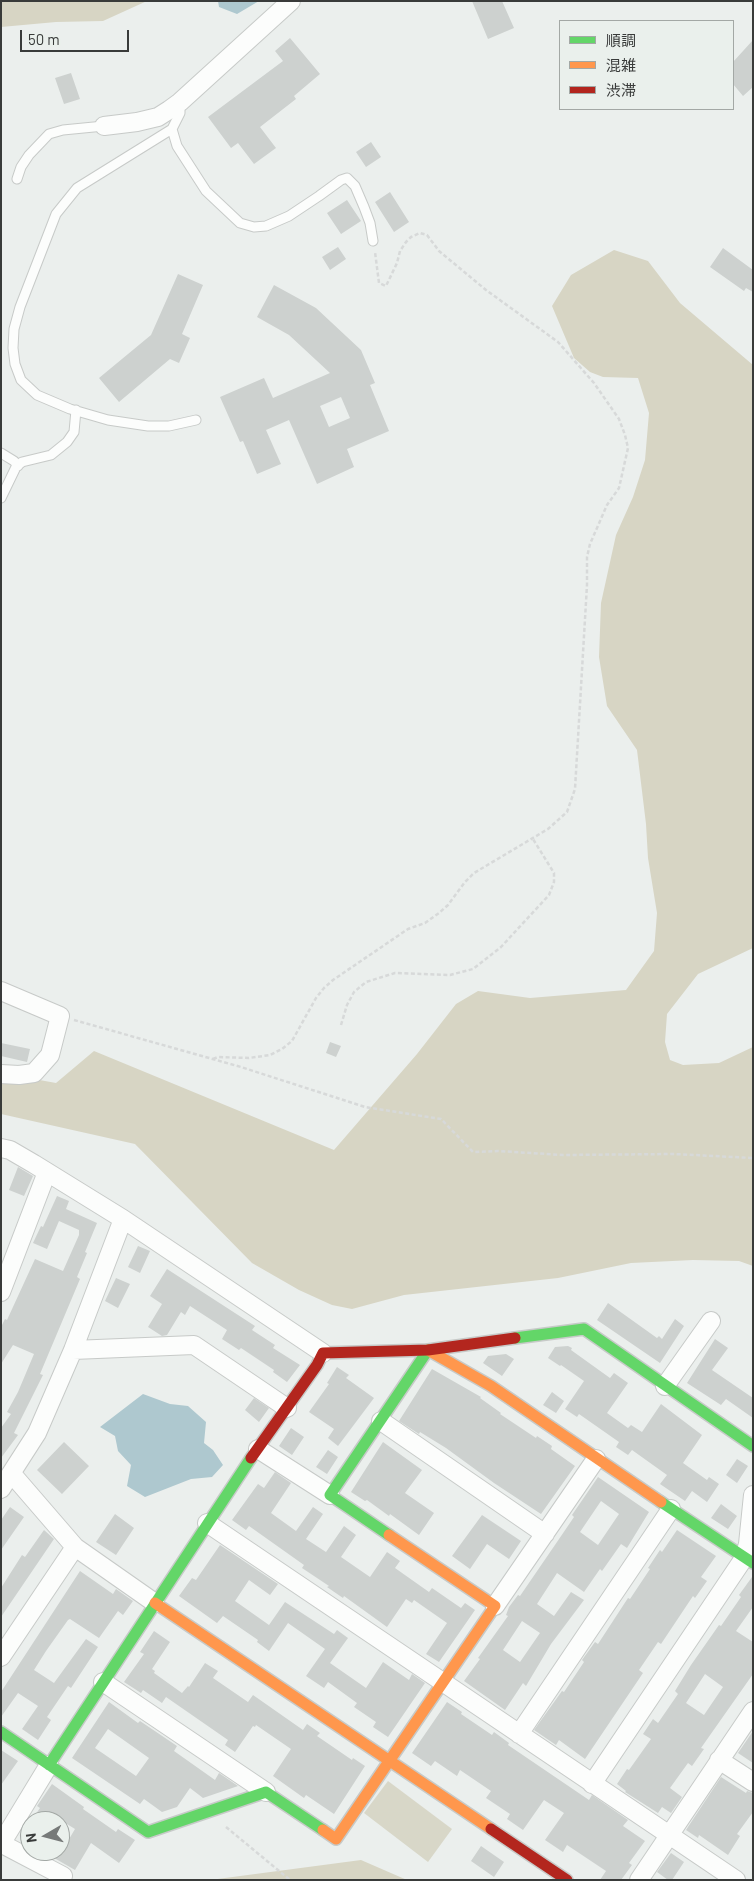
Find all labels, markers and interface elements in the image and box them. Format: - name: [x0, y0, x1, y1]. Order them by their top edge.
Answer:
- scale bar: [22, 20, 131, 52]
- legend: [559, 20, 734, 110]
- text: 50 m: [28, 30, 60, 48]
- text: 順調: [606, 31, 636, 49]
- text: 混雑: [606, 56, 636, 74]
- text: 渋滞: [606, 81, 636, 99]
- north arrow: [20, 1811, 70, 1861]
- text: N: [22, 1832, 40, 1844]

